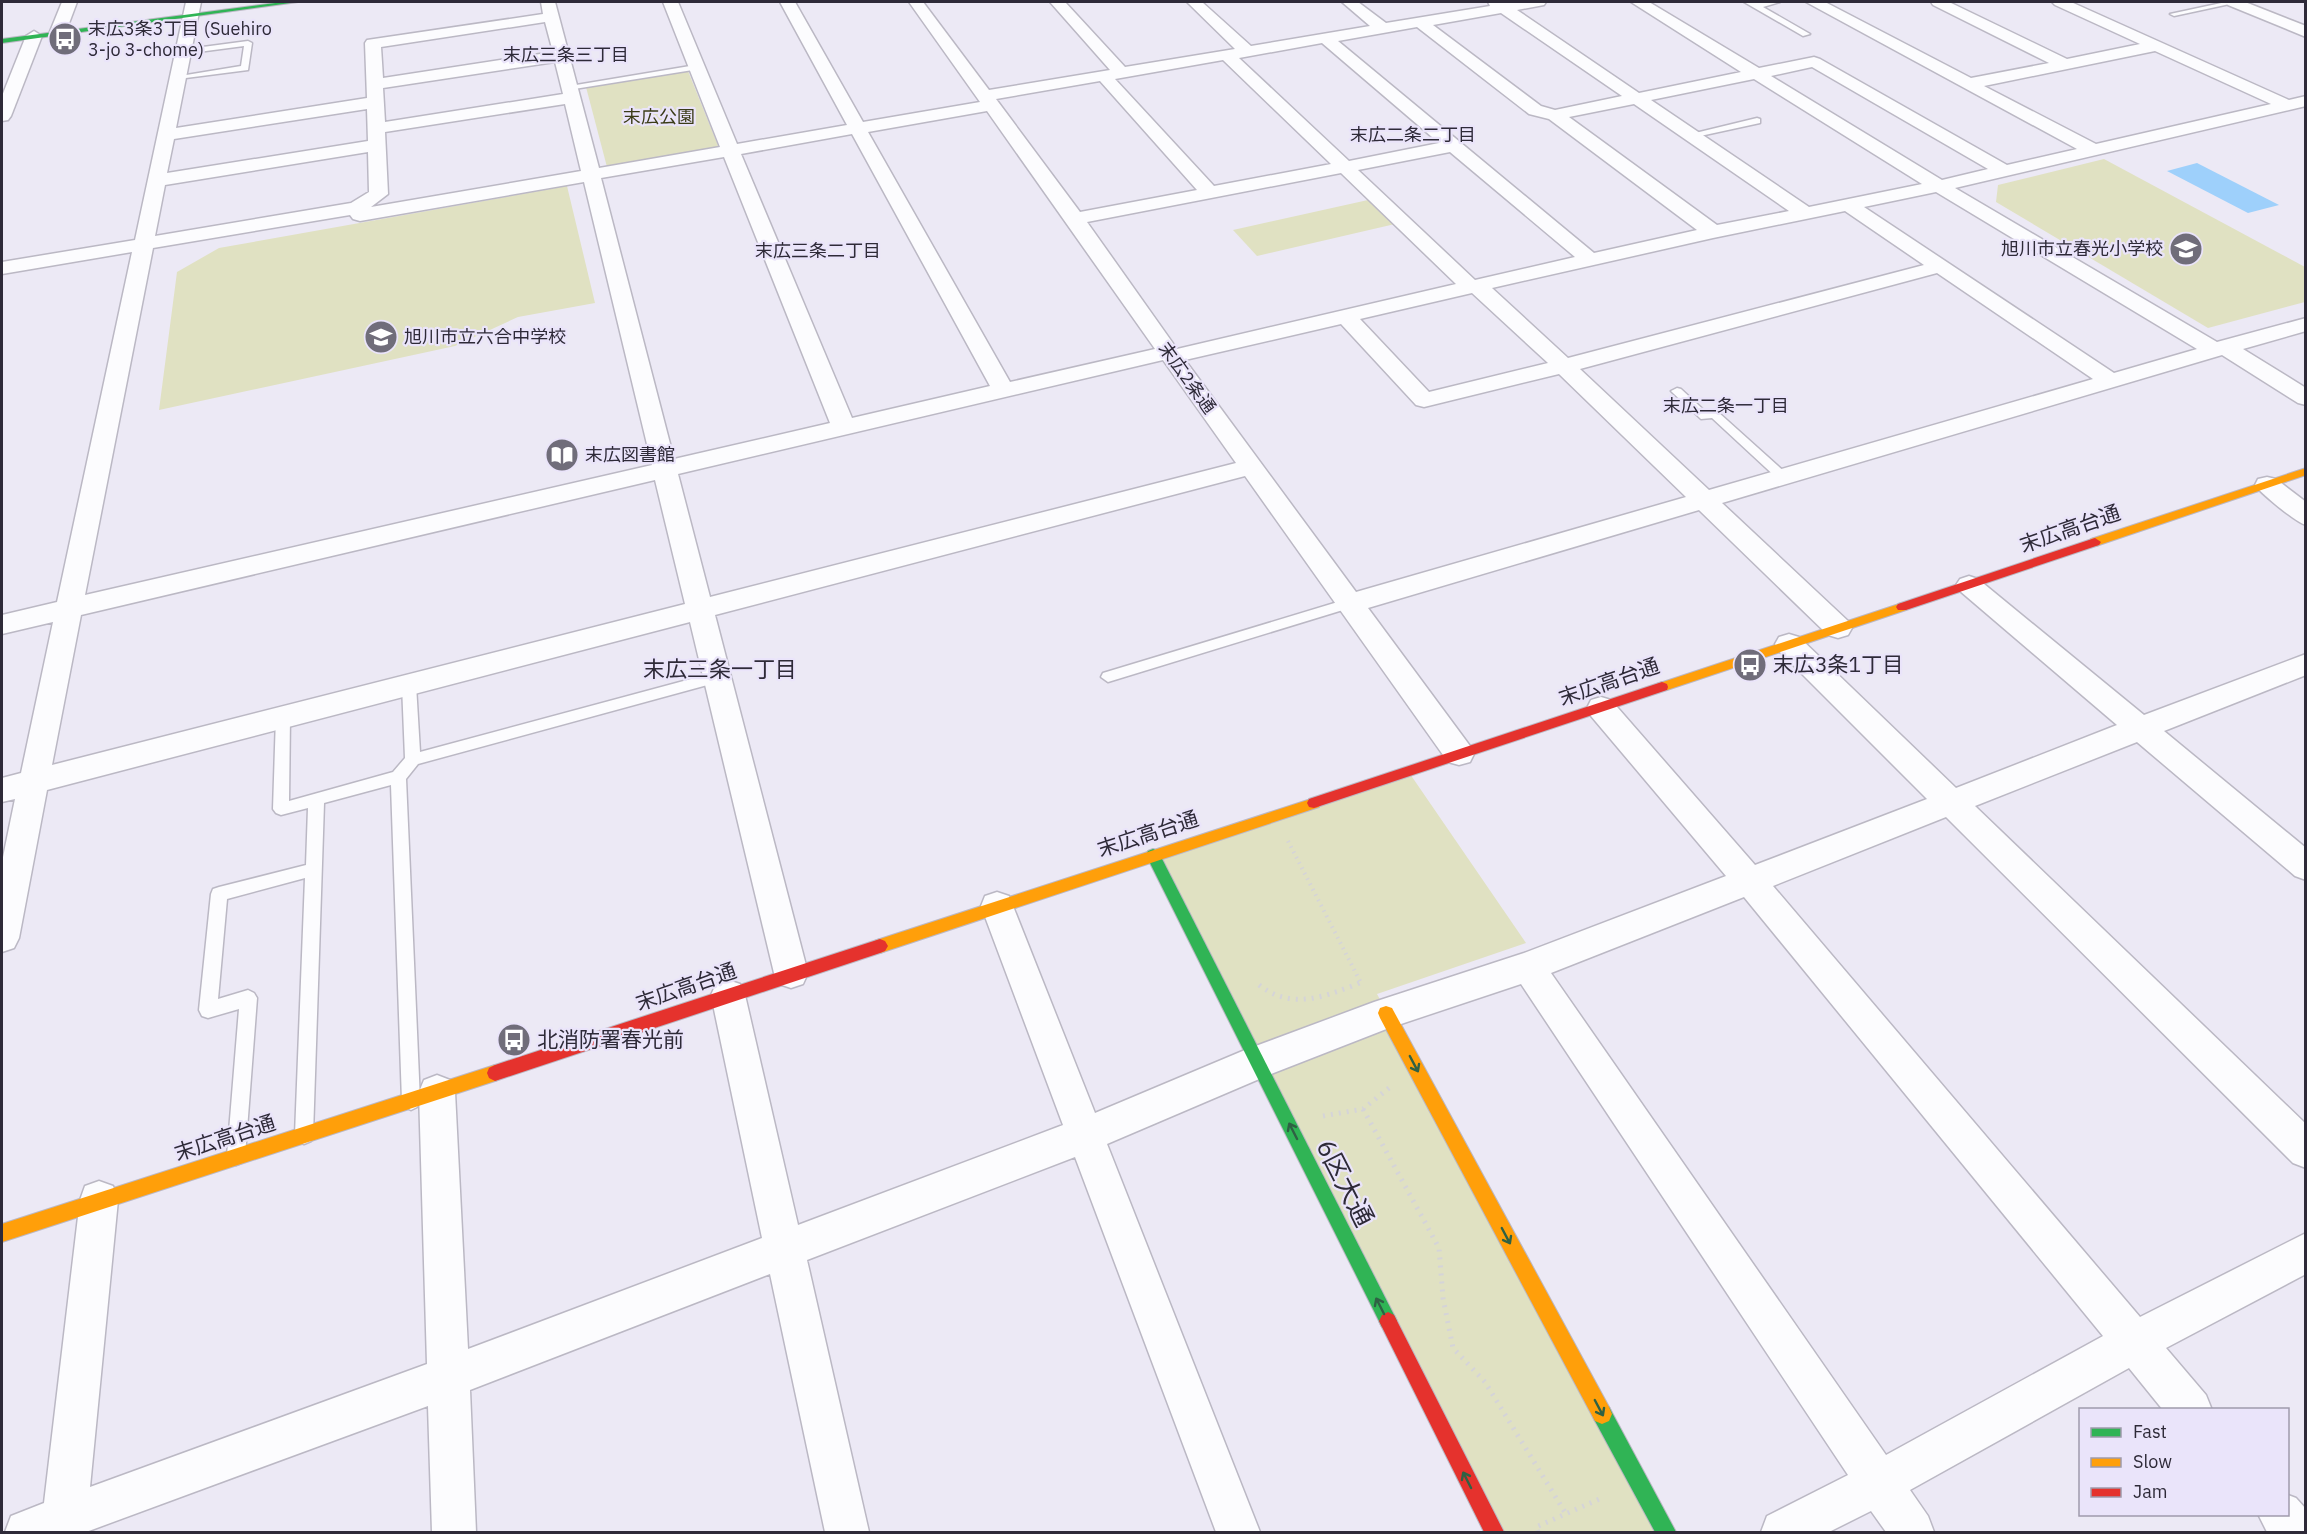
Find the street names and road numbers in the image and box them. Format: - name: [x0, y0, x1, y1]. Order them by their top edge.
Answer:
- street label: 末広2条通: [1154, 337, 1221, 418]
- street label: 末広高台通: [2015, 498, 2124, 558]
- street label: 末広高台通: [1554, 651, 1663, 711]
- street label: 末広高台通: [1093, 804, 1202, 863]
- street label: 末広高台通: [631, 956, 740, 1016]
- street label: 末広高台通: [170, 1108, 279, 1167]
- street label: 6区大通: [1309, 1133, 1382, 1232]

